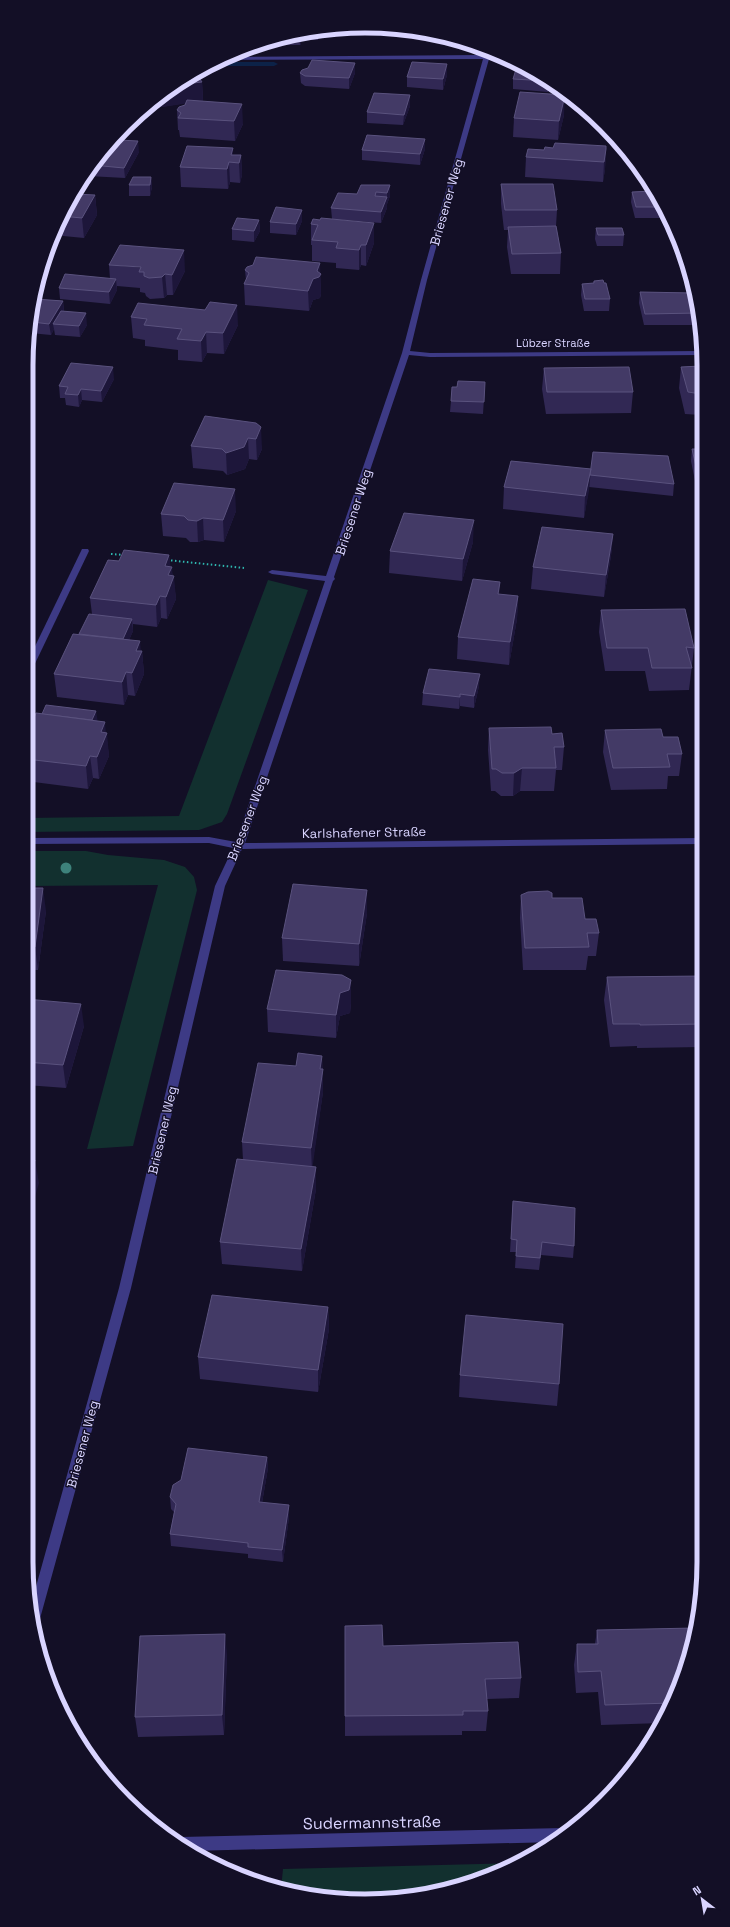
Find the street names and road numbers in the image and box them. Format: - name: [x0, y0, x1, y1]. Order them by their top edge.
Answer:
- street label: Briesener Weg: [426, 157, 467, 248]
- street label: Lübzer Straße: [516, 336, 590, 350]
- street label: Briesener Weg: [331, 467, 375, 558]
- street label: Briesener Weg: [223, 773, 272, 863]
- street label: Karlshafener Straße: [302, 823, 426, 842]
- street label: Briesener Weg: [144, 1084, 181, 1176]
- street label: Briesener Weg: [63, 1398, 102, 1490]
- street label: Sudermannstraße: [303, 1811, 441, 1834]

